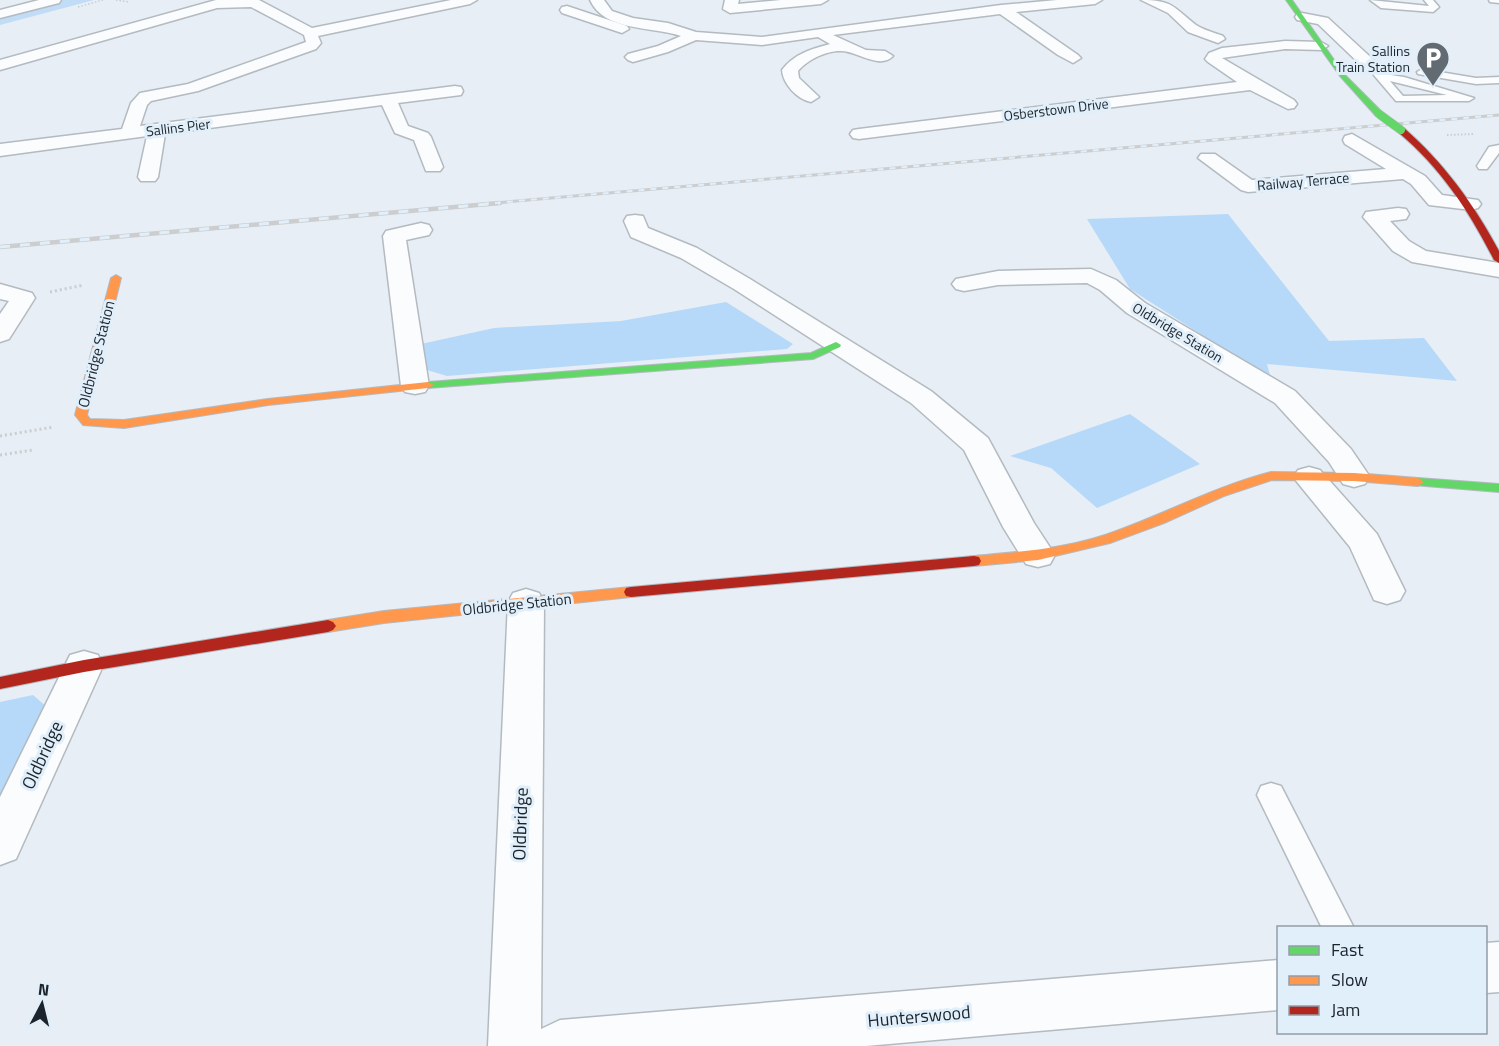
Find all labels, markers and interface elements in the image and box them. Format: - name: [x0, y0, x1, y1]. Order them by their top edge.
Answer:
- place label: Sallins Train Station: [1336, 40, 1410, 77]
- parking icon: Sallins Train Station: [1415, 40, 1451, 87]
- street label: Osberstown Drive: [1002, 92, 1110, 126]
- street label: Sallins Pier: [145, 113, 211, 141]
- street label: Railway Terrace: [1256, 167, 1350, 195]
- street label: Oldbridge Station: [1129, 297, 1227, 367]
- street label: Oldbridge Station: [72, 298, 120, 410]
- street label: Oldbridge Station: [461, 587, 573, 621]
- street label: Oldbridge: [14, 716, 70, 794]
- street label: Oldbridge: [505, 787, 535, 861]
- legend: [1277, 926, 1487, 1034]
- text: Fast: [1331, 936, 1364, 963]
- text: Slow: [1331, 966, 1368, 993]
- north arrow: [12, 974, 72, 1034]
- text: N: [37, 977, 51, 1002]
- text: Jam: [1331, 996, 1360, 1023]
- street label: Hunterswood: [866, 998, 972, 1034]

